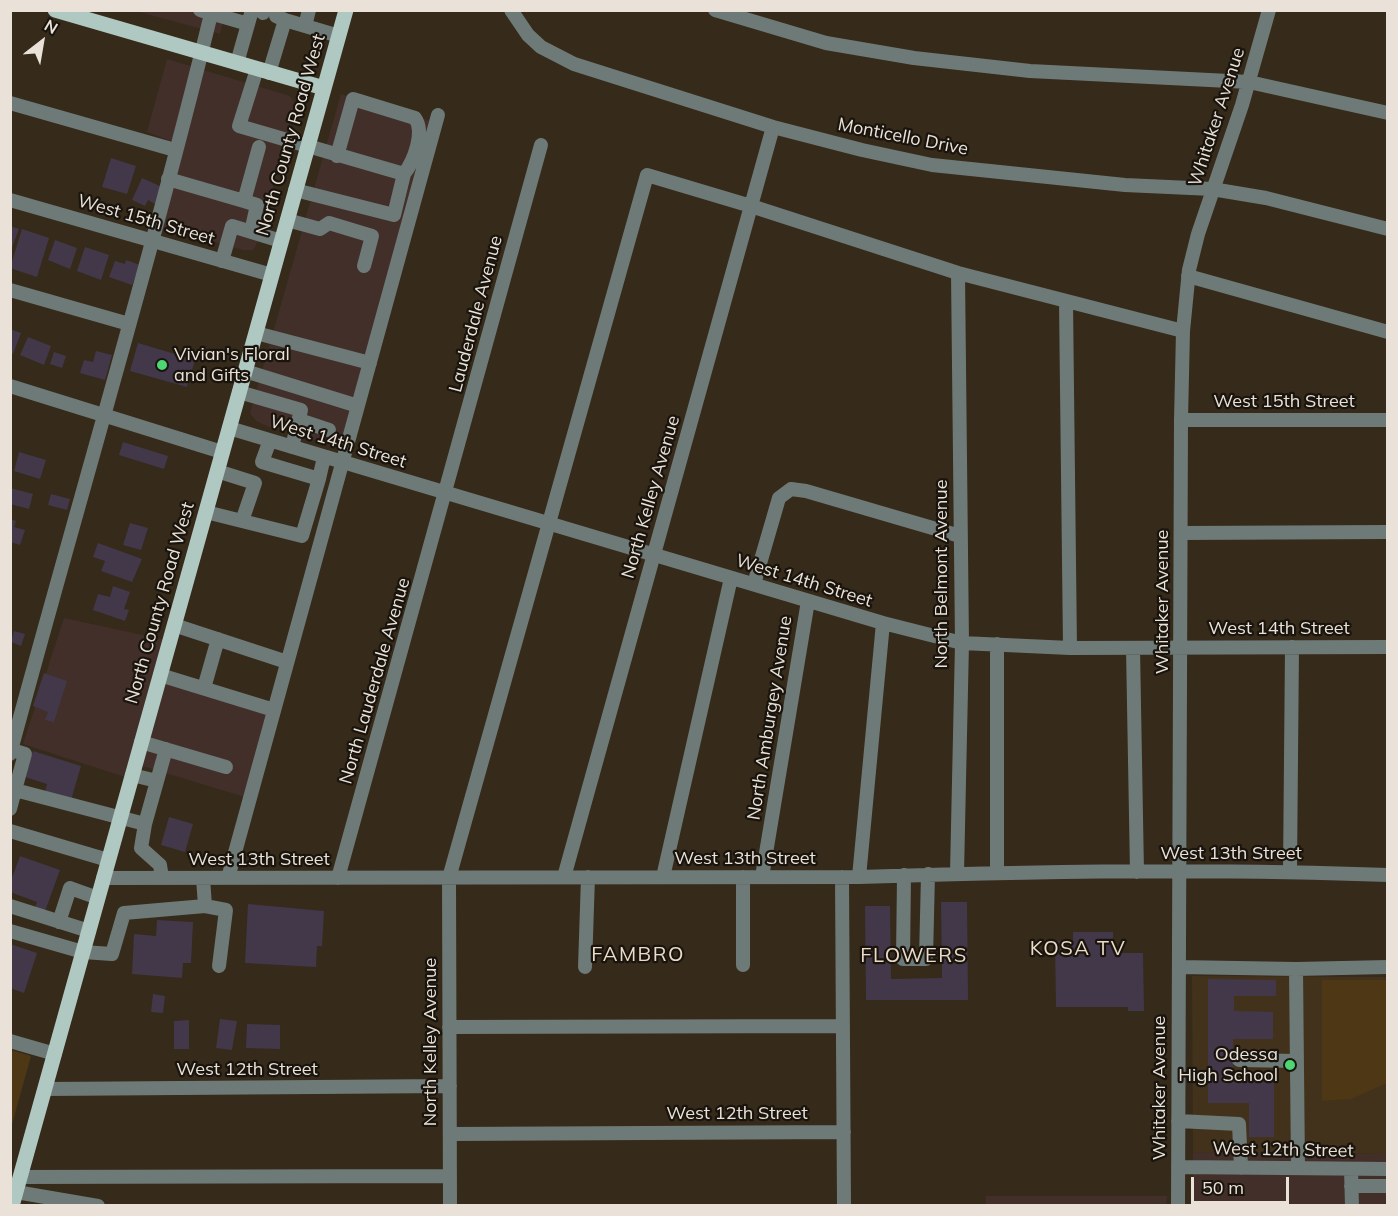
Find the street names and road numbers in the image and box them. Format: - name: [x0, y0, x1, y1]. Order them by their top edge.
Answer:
- street label: North County Road West: [252, 32, 330, 238]
- street label: Whitaker Avenue: [1184, 45, 1250, 189]
- street label: Monticello Drive: [836, 114, 970, 160]
- street label: West 15th Street: [75, 190, 217, 250]
- street label: Lauderdale Avenue: [445, 233, 507, 395]
- street label: West 15th Street: [1213, 391, 1355, 413]
- street label: West 14th Street: [267, 411, 409, 473]
- street label: North Kelley Avenue: [617, 413, 685, 581]
- street label: North Belmont Avenue: [931, 480, 953, 668]
- street label: North County Road West: [121, 500, 199, 706]
- street label: Whitaker Avenue: [1152, 530, 1174, 674]
- street label: West 14th Street: [733, 550, 875, 612]
- street label: North Lauderdale Avenue: [335, 575, 415, 787]
- street label: North Amburgey Avenue: [743, 614, 797, 822]
- street label: West 14th Street: [1208, 618, 1350, 640]
- street label: West 13th Street: [1160, 843, 1302, 865]
- street label: West 13th Street: [674, 848, 816, 870]
- street label: West 13th Street: [188, 849, 330, 871]
- street label: North Kelley Avenue: [420, 958, 442, 1126]
- street label: Whitaker Avenue: [1149, 1016, 1171, 1160]
- street label: West 12th Street: [176, 1059, 318, 1081]
- street label: West 12th Street: [666, 1103, 808, 1125]
- street label: West 12th Street: [1212, 1138, 1354, 1162]

